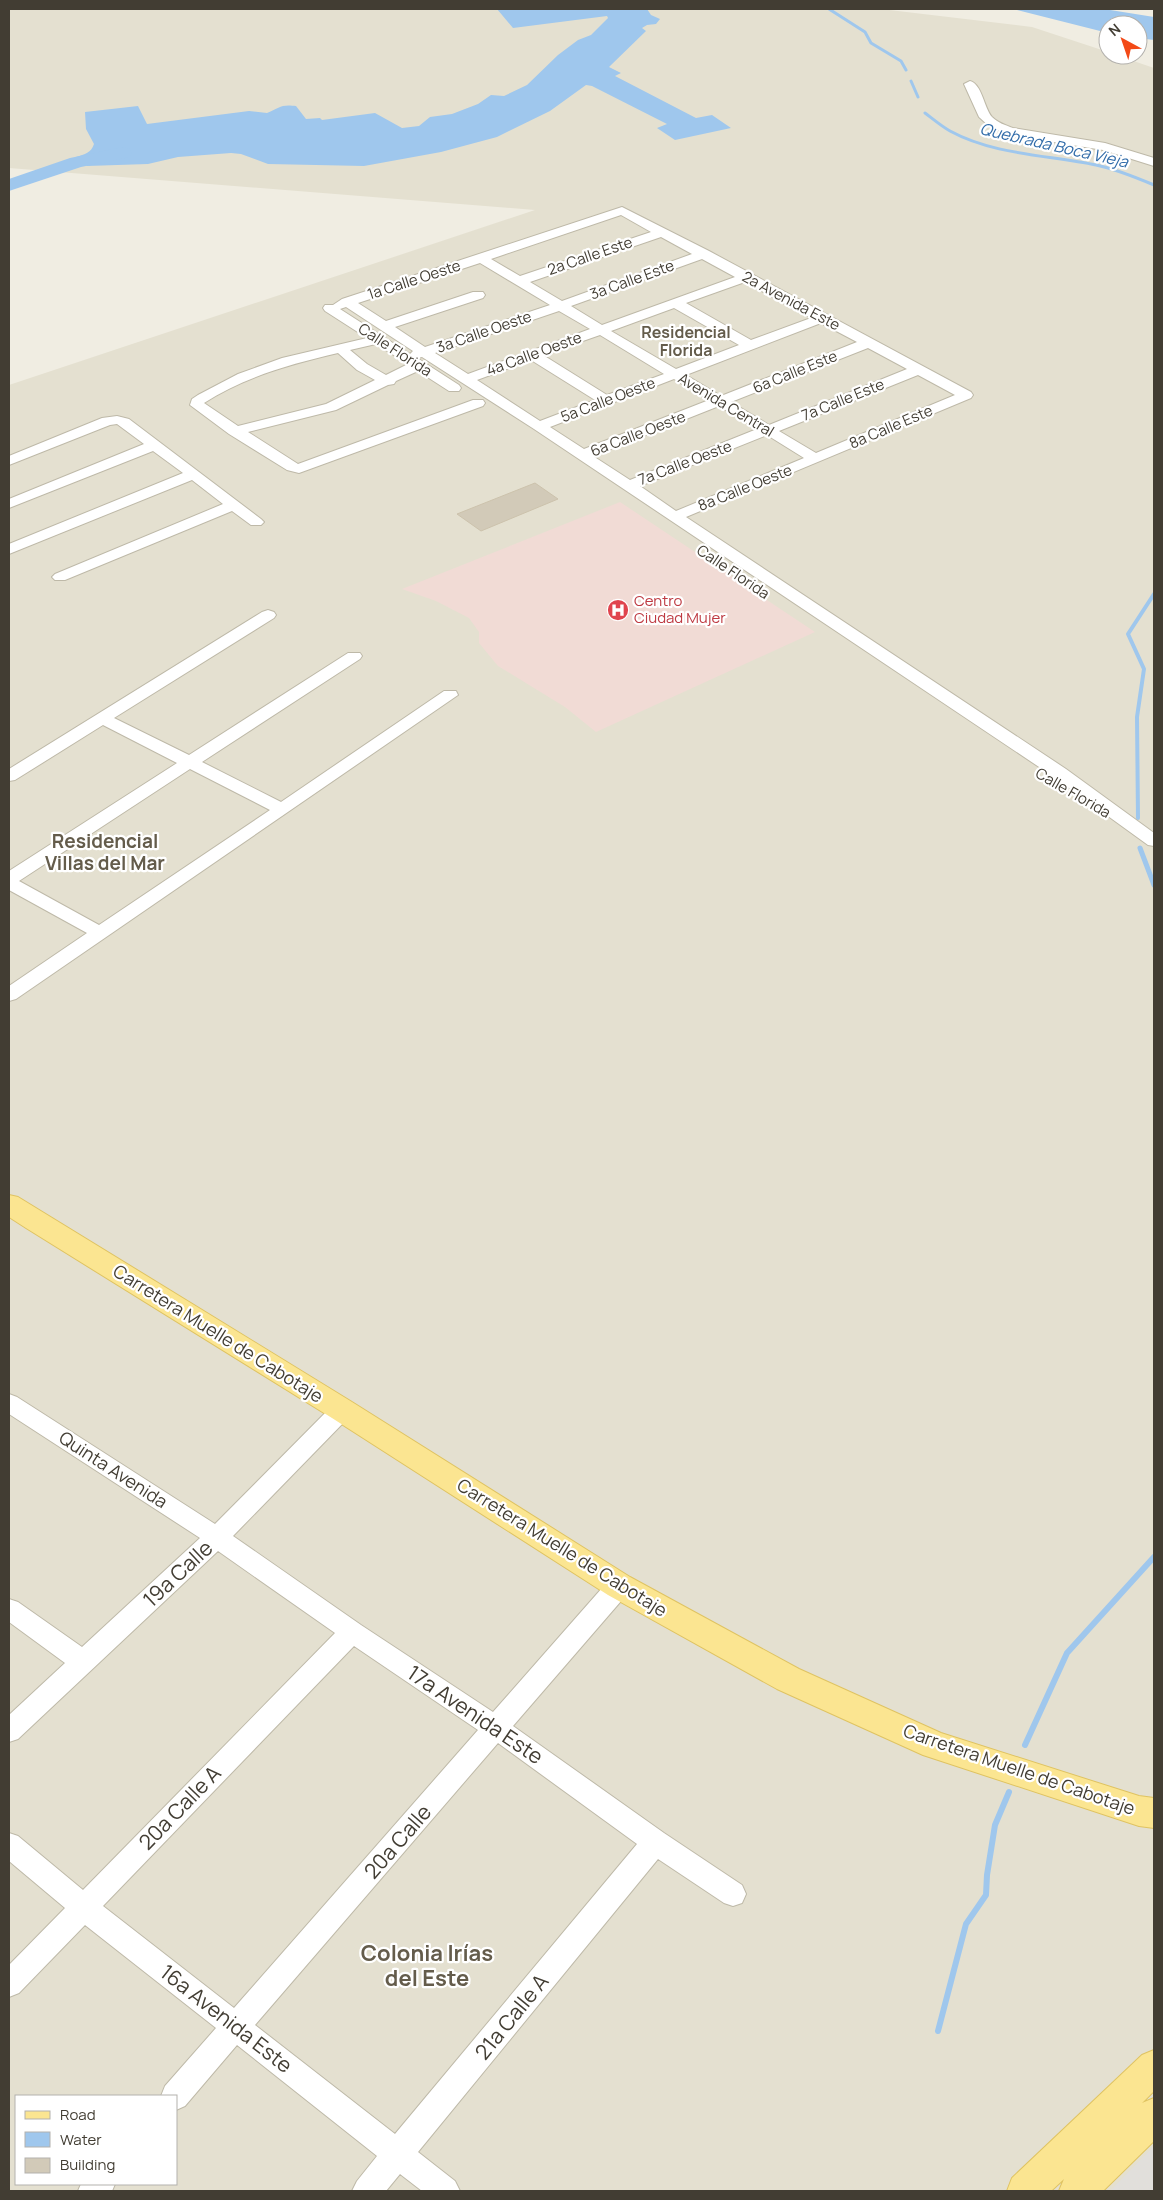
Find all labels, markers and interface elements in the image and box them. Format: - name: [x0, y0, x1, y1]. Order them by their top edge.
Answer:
- north arrow: [1098, 15, 1148, 65]
- text: N: [1104, 19, 1124, 40]
- water label: Quebrada Boca Vieja: [978, 117, 1131, 173]
- street label: 2a Calle Este: [545, 231, 635, 280]
- street label: 1a Calle Oeste: [364, 254, 463, 304]
- street label: 3a Calle Este: [587, 254, 677, 305]
- street label: 2a Avenida Este: [739, 266, 844, 335]
- street label: 3a Calle Oeste: [433, 305, 534, 358]
- street label: Calle Florida: [354, 318, 436, 381]
- district label: Residencial Florida: [641, 321, 731, 361]
- street label: 4a Calle Oeste: [483, 326, 585, 380]
- street label: 6a Calle Este: [749, 345, 840, 398]
- street label: Avenida Central: [674, 368, 778, 442]
- street label: 5a Calle Oeste: [557, 372, 658, 427]
- street label: 7a Calle Este: [798, 373, 888, 426]
- street label: 8a Calle Este: [846, 399, 936, 454]
- street label: 6a Calle Oeste: [587, 406, 689, 461]
- street label: 7a Calle Oeste: [635, 435, 735, 490]
- street label: 8a Calle Oeste: [695, 459, 795, 516]
- street label: Calle Florida: [693, 539, 774, 604]
- place label: Centro Ciudad Mujer: [634, 590, 726, 628]
- hospital icon: Centro Ciudad Mujer: [606, 598, 630, 622]
- street label: Calle Florida: [1032, 762, 1115, 823]
- district label: Residencial Villas del Mar: [45, 828, 165, 876]
- street label: Carretera Muelle de Cabotaje: [109, 1258, 328, 1408]
- street label: Quinta Avenida: [55, 1425, 172, 1513]
- street label: Carretera Muelle de Cabotaje: [453, 1472, 672, 1622]
- street label: 19a Calle: [136, 1534, 218, 1613]
- street label: 17a Avenida Este: [402, 1658, 549, 1770]
- street label: Carretera Muelle de Cabotaje: [900, 1718, 1138, 1820]
- street label: 20a Calle A: [132, 1759, 226, 1855]
- street label: 20a Calle: [357, 1798, 437, 1884]
- district label: Colonia Irías del Este: [361, 1938, 493, 1993]
- street label: 16a Avenida Este: [155, 1958, 299, 2079]
- street label: 21a Calle A: [468, 1968, 554, 2065]
- legend: [15, 2095, 178, 2185]
- text: Road: [60, 2104, 96, 2125]
- text: Water: [60, 2129, 102, 2150]
- text: Building: [60, 2154, 115, 2175]

